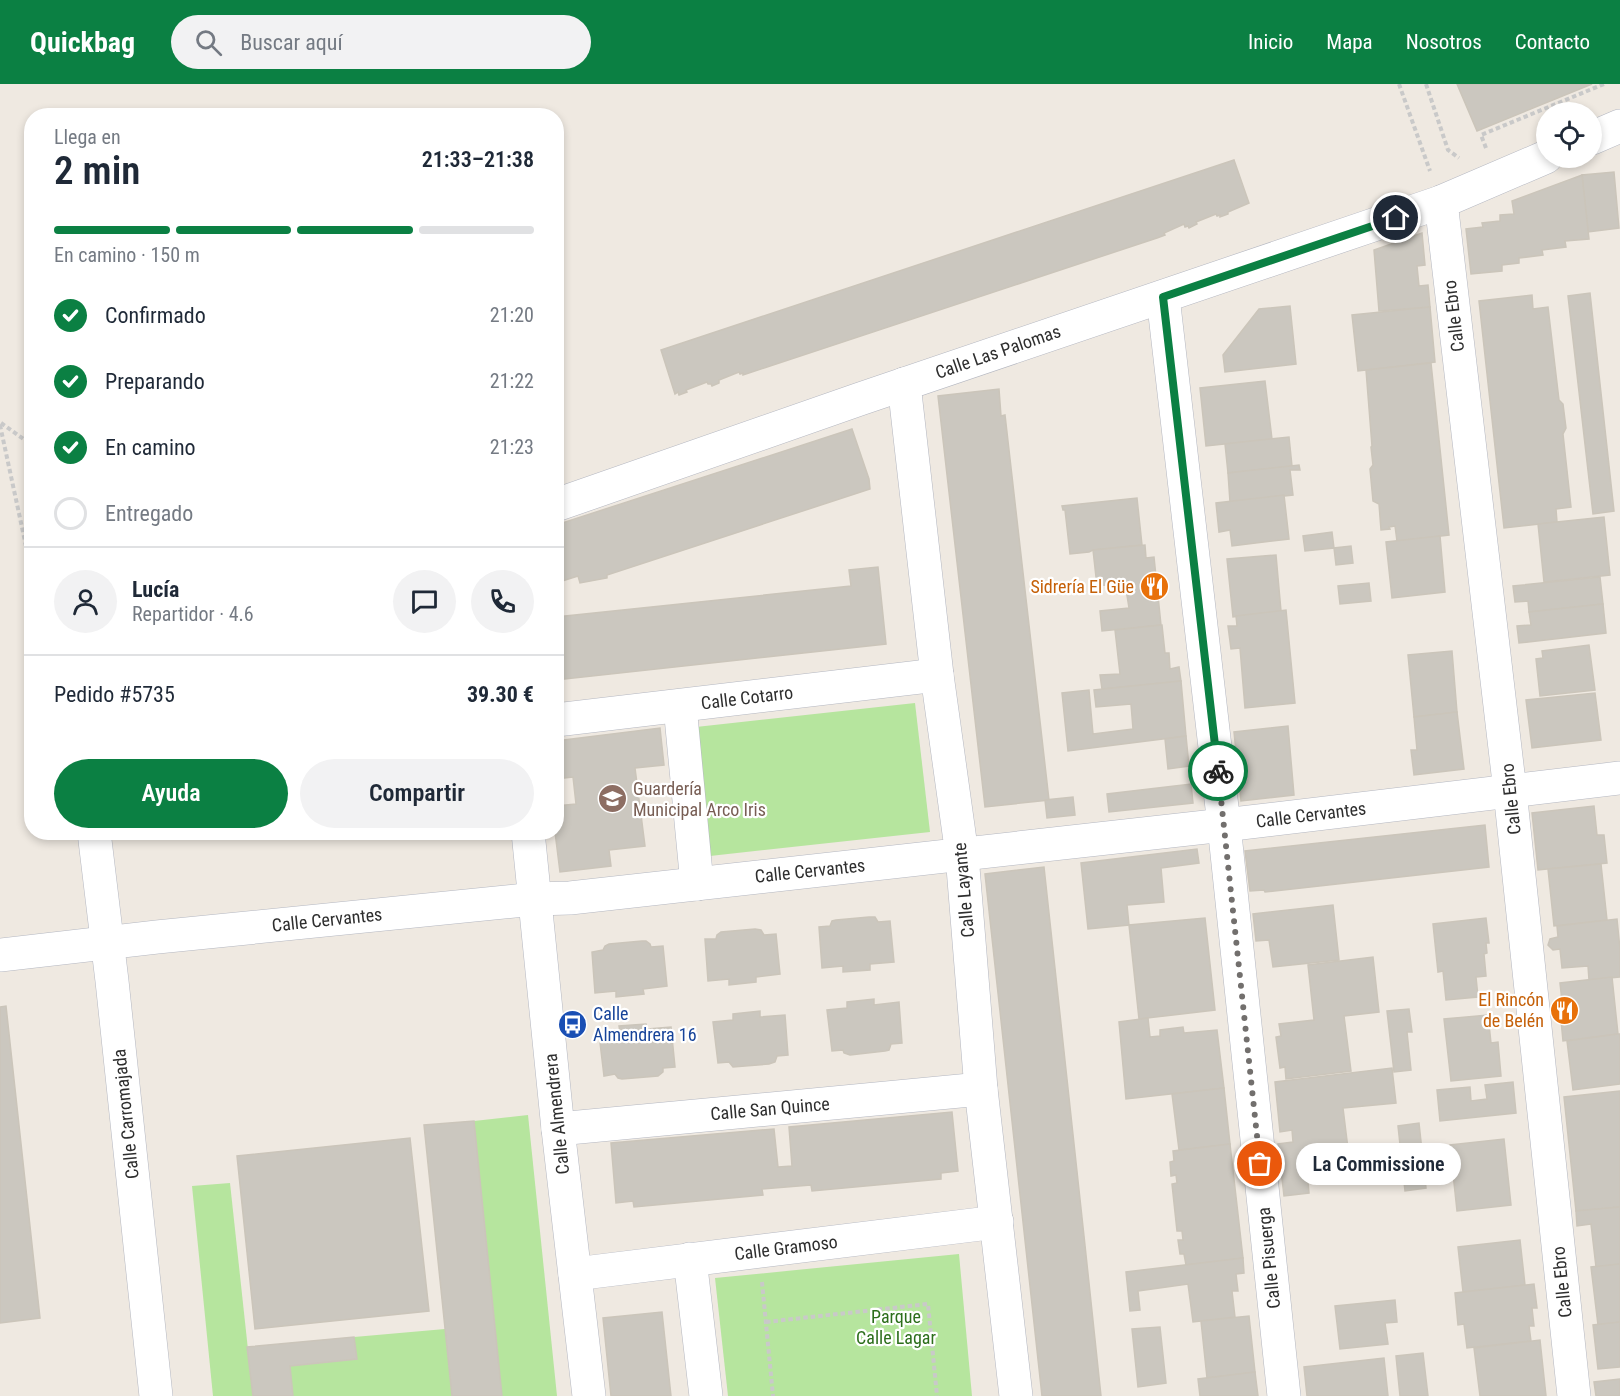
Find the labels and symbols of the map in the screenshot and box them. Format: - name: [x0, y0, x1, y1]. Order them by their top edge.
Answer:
- pin: [1370, 192, 1421, 243]
- street label: Calle Ebro: [1439, 279, 1468, 353]
- street label: Calle Las Palomas: [932, 320, 1063, 383]
- restaurant icon: Sidrería El Güe: [1139, 571, 1171, 603]
- place label: Sidrería El Güe: [1030, 576, 1134, 597]
- street label: Calle Cotarro: [700, 681, 794, 714]
- courier: [1188, 741, 1248, 801]
- street label: Calle Ebro: [1496, 762, 1525, 836]
- place label: Guardería Municipal Arco Iris: [633, 778, 766, 820]
- school or university icon: Guardería Municipal Arco Iris: [596, 783, 628, 815]
- street label: Calle Cervantes: [1255, 797, 1367, 832]
- street label: Calle Layante: [949, 842, 978, 938]
- street label: Calle Cervantes: [754, 854, 866, 887]
- street label: Calle Cervantes: [271, 903, 383, 936]
- place label: El Rincón de Belén: [1478, 989, 1544, 1031]
- restaurant icon: El Rincón de Belén: [1549, 994, 1581, 1026]
- place label: Calle Almendrera 16: [593, 1003, 697, 1045]
- bus stop icon: Calle Almendrera 16: [556, 1008, 588, 1040]
- street label: Calle Carromajada: [108, 1048, 143, 1180]
- street label: Calle Almendrera: [540, 1053, 573, 1175]
- street label: Calle San Quince: [709, 1093, 830, 1124]
- pin: [1234, 1138, 1285, 1189]
- callout: La Commissione: [1296, 1143, 1461, 1185]
- street label: Calle Pisuerga: [1253, 1206, 1284, 1310]
- street label: Calle Gramoso: [733, 1231, 839, 1264]
- street label: Calle Ebro: [1547, 1245, 1576, 1319]
- park label: Parque Calle Lagar: [856, 1306, 936, 1348]

